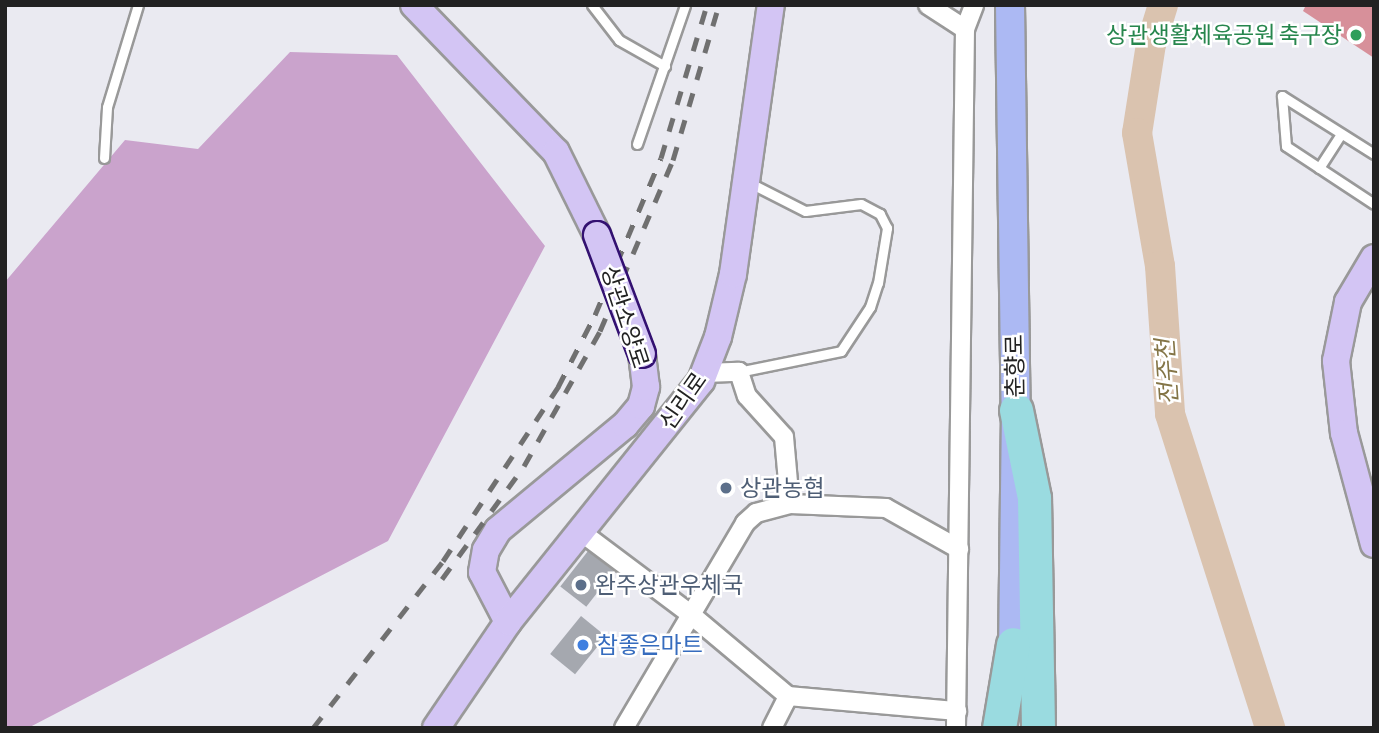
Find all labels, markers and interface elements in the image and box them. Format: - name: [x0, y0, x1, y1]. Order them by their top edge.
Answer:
- place label: 상관생활체육공원 축구장: [1106, 21, 1342, 49]
- marker: 상관생활체육공원 축구장: [1348, 27, 1364, 43]
- street label: 상관소양로: [596, 262, 654, 372]
- street label: 춘향로: [1001, 334, 1029, 398]
- water label: 전주천: [1150, 338, 1184, 406]
- street label: 신리로: [653, 367, 713, 435]
- place label: 상관농협: [740, 474, 825, 502]
- marker: 상관농협: [718, 480, 734, 496]
- place label: 완주상관우체국: [595, 571, 743, 599]
- marker: 완주상관우체국: [573, 577, 589, 593]
- place label: 참좋은마트: [597, 631, 703, 659]
- marker: 참좋은마트: [575, 637, 591, 653]

